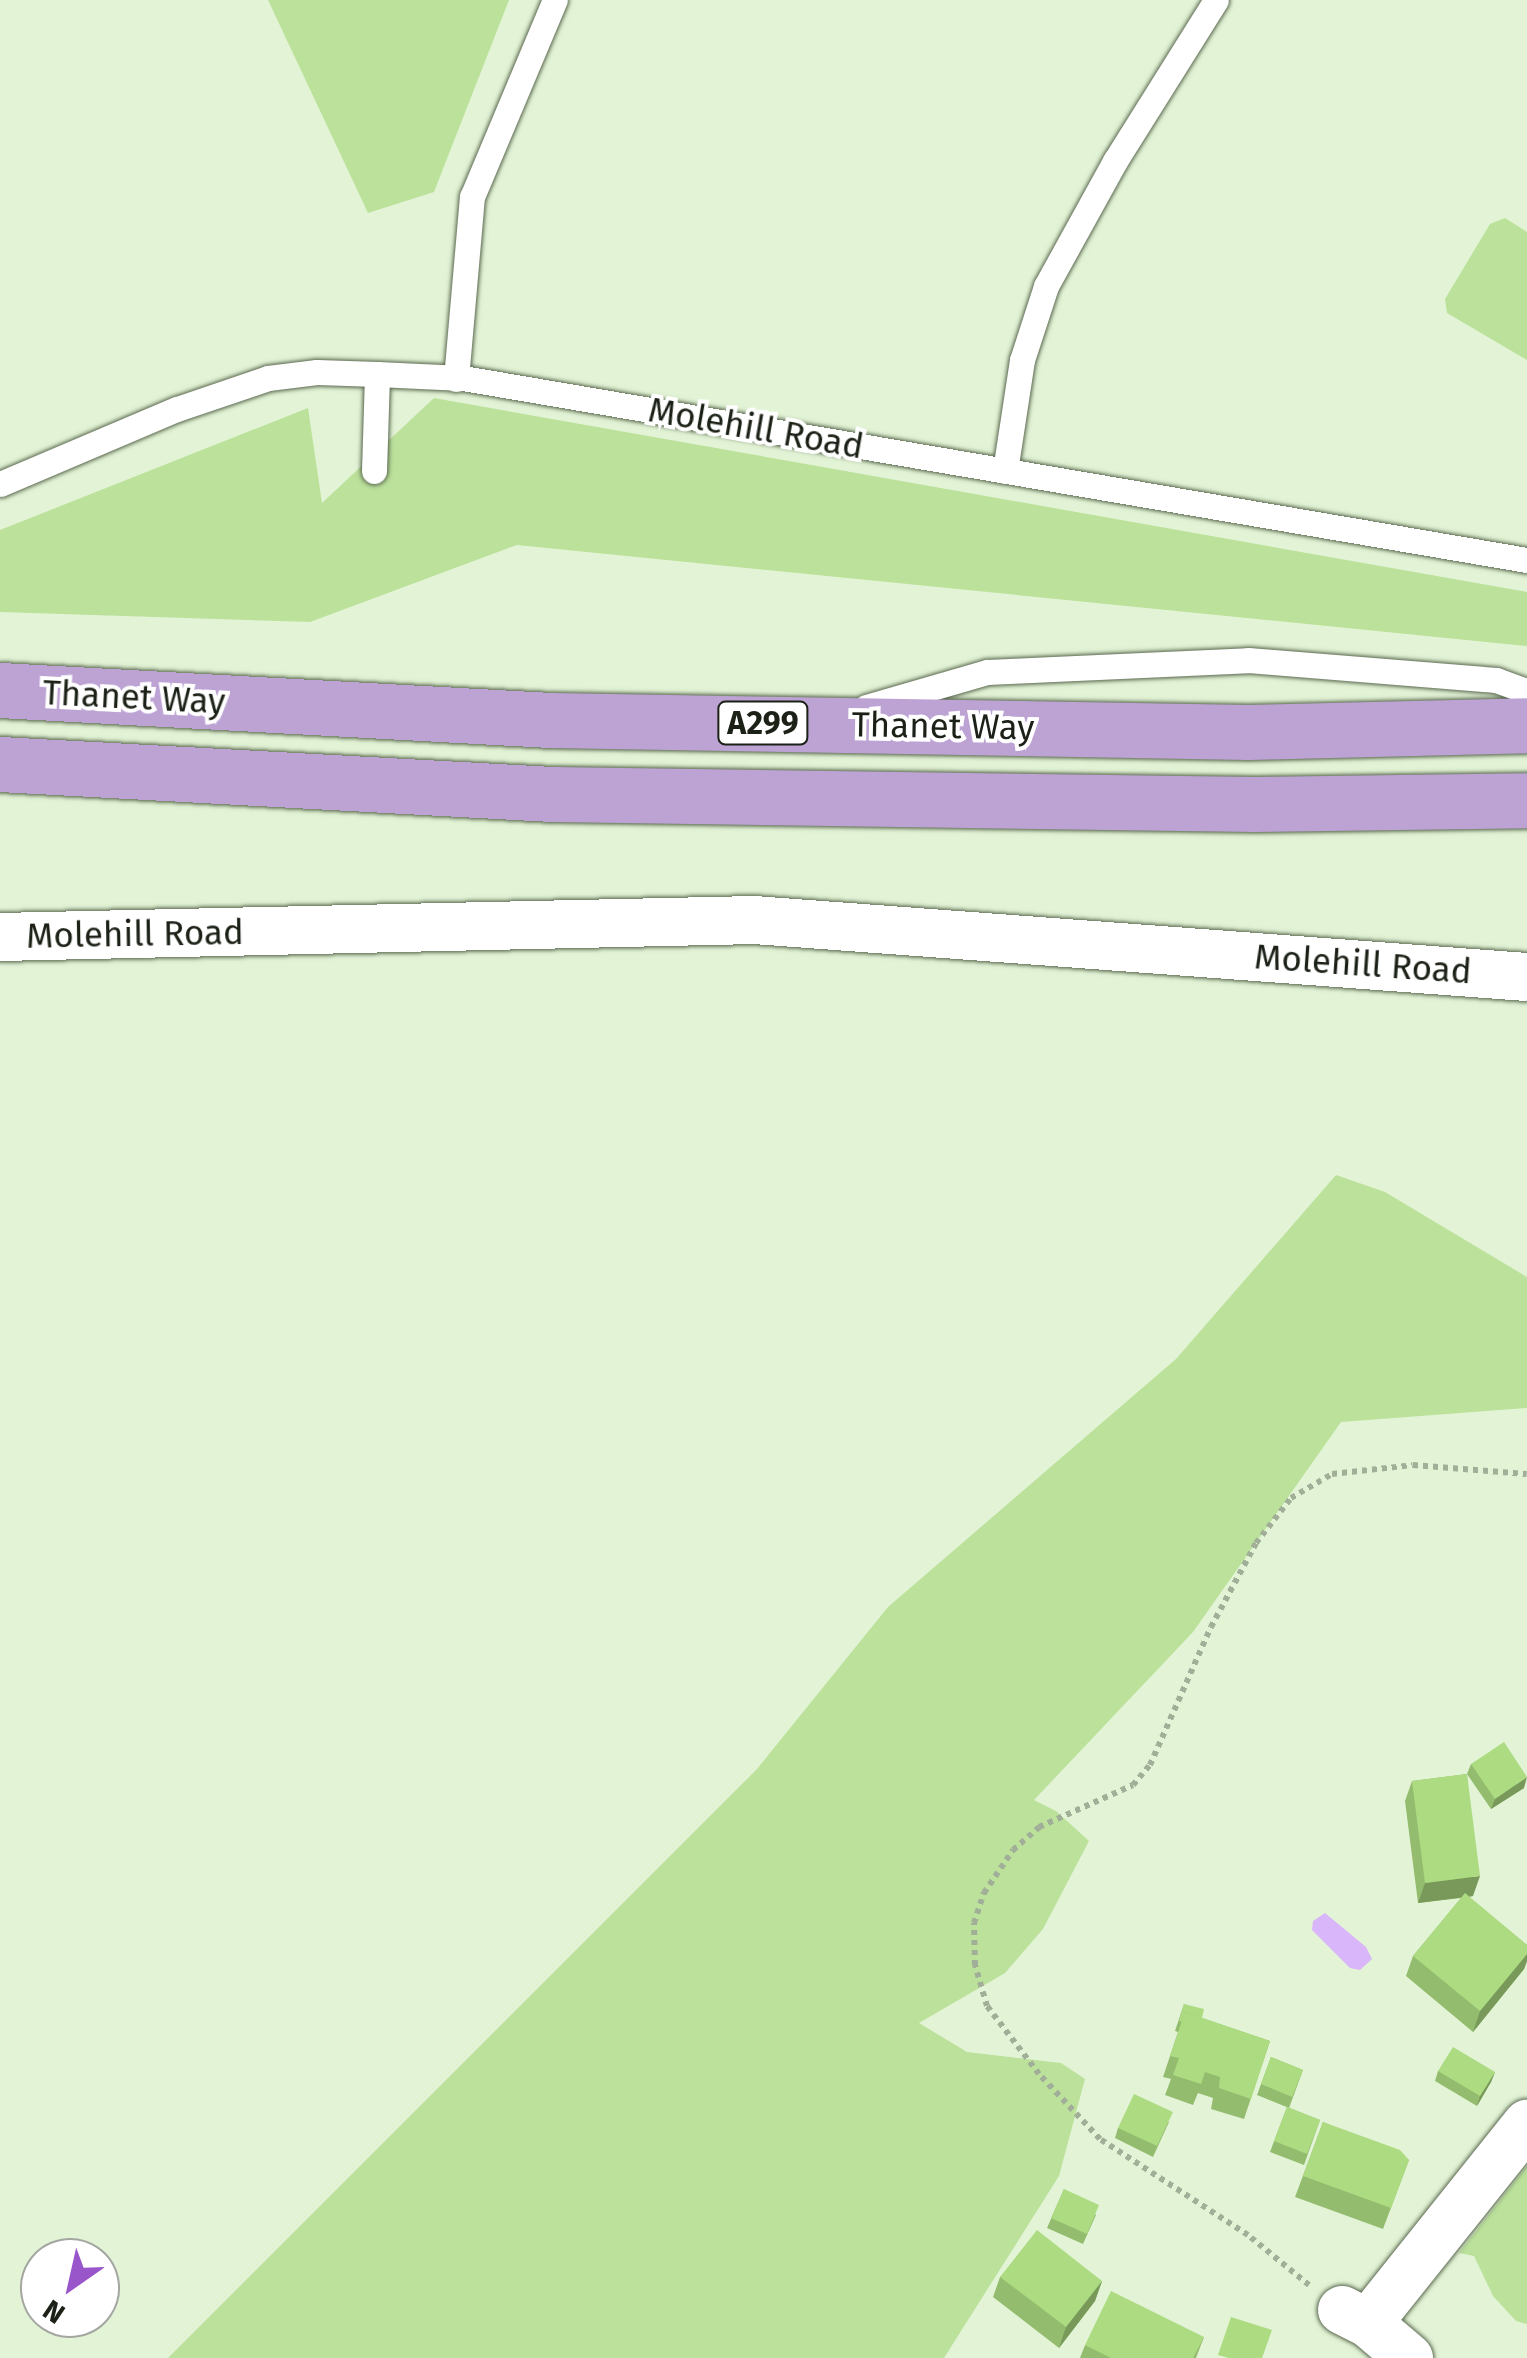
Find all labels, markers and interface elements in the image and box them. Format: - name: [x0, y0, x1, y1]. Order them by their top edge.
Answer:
- street label: Molehill Road: [645, 388, 867, 468]
- street label: Thanet Way: [42, 671, 226, 723]
- road number: A299: [716, 696, 810, 750]
- street label: Thanet Way: [851, 703, 1035, 749]
- street label: Molehill Road: [26, 911, 244, 957]
- street label: Molehill Road: [1253, 935, 1473, 993]
- north arrow: [20, 2238, 120, 2338]
- text: N: [37, 2293, 71, 2331]

